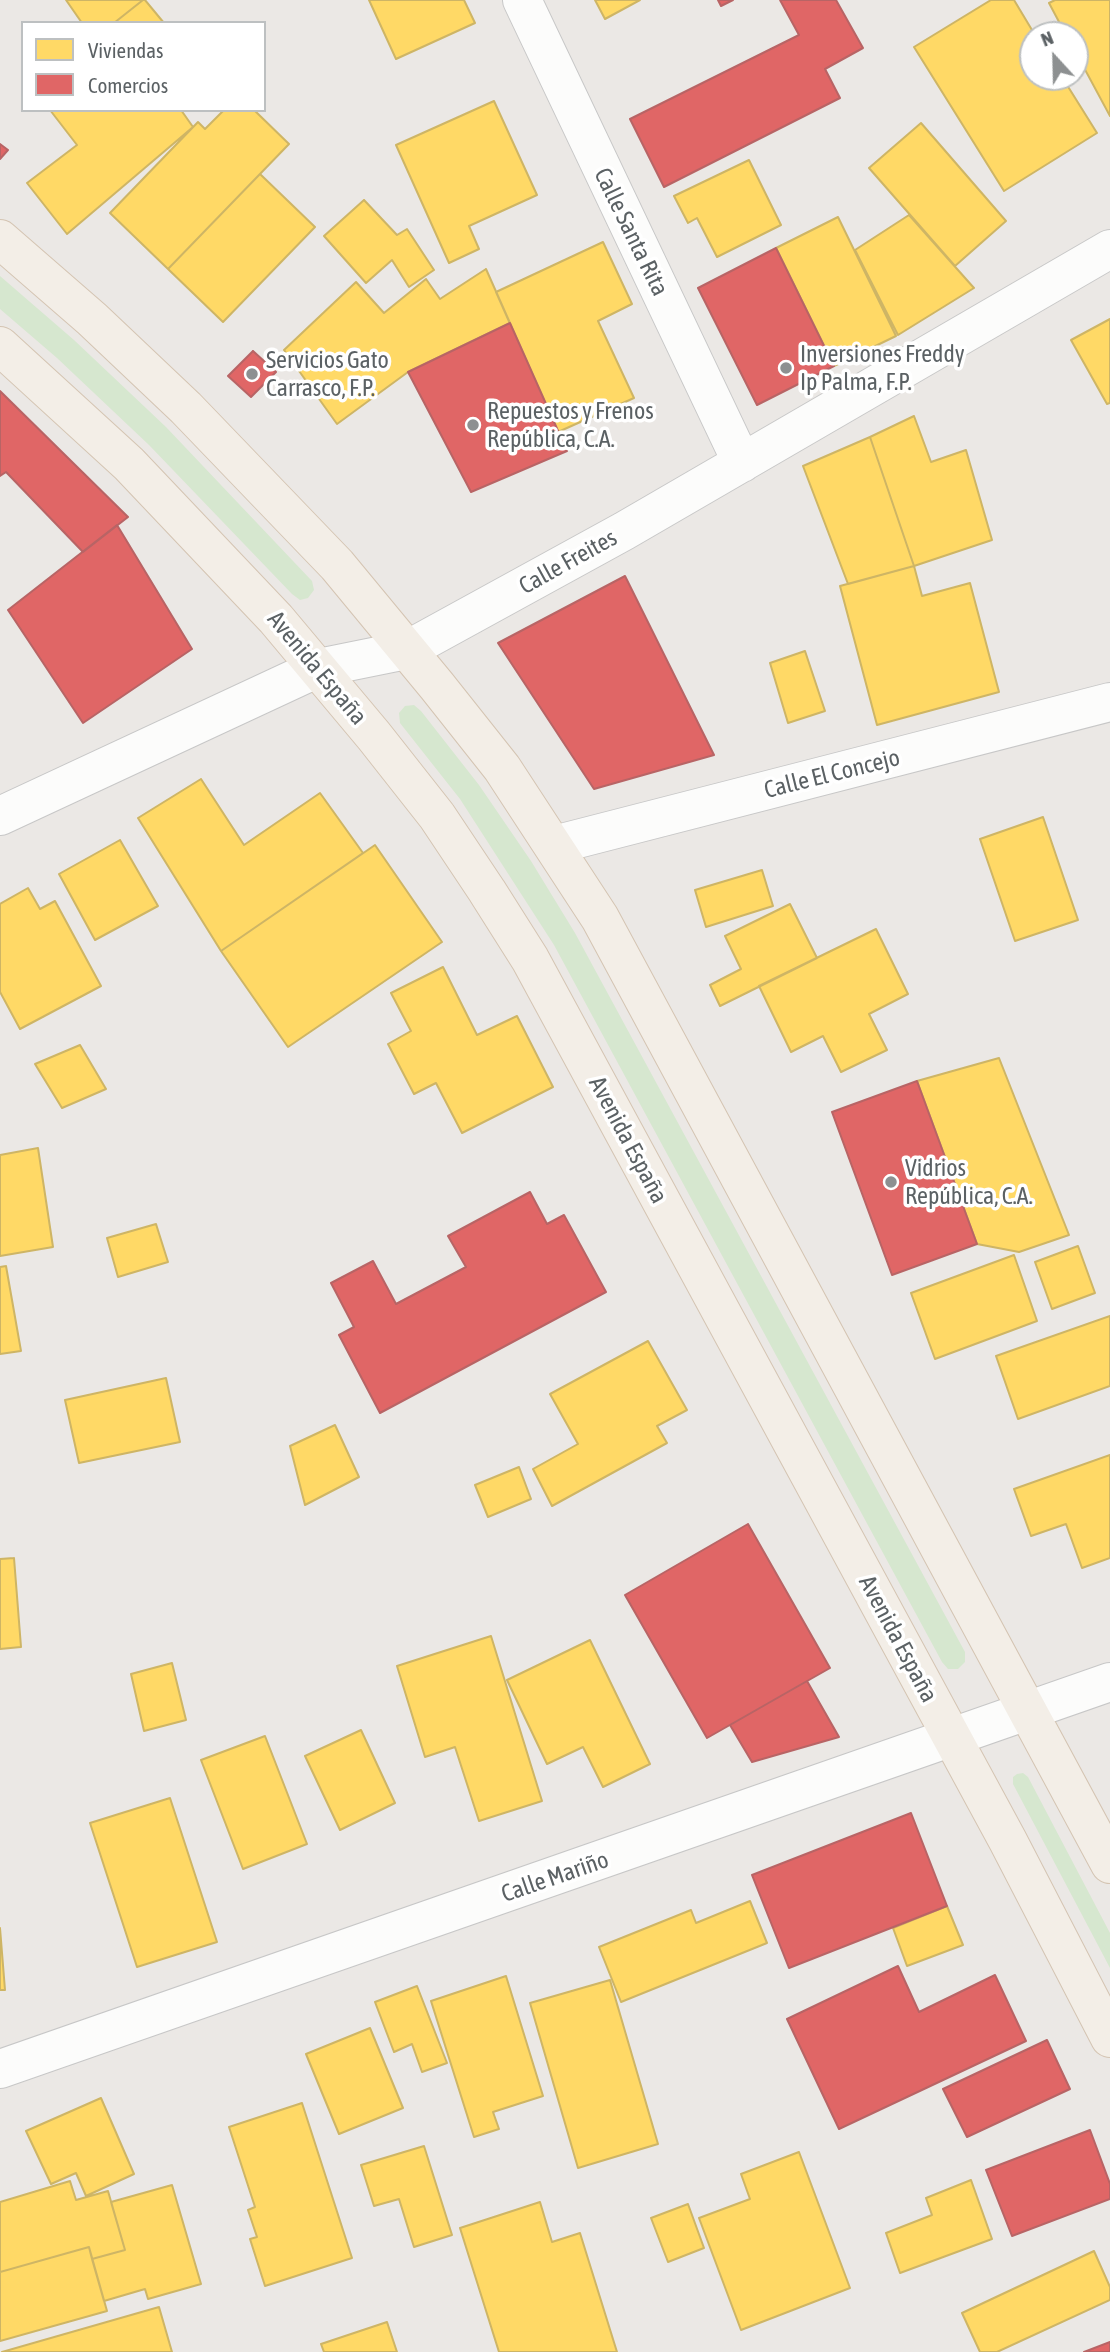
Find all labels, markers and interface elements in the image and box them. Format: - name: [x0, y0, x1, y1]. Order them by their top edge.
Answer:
- legend: [21, 21, 266, 112]
- north arrow: [1019, 21, 1089, 91]
- text: N: [1038, 26, 1056, 51]
- text: Viviendas: [88, 38, 163, 62]
- text: Comercios: [88, 73, 168, 97]
- street label: Calle Santa Rita: [588, 163, 674, 301]
- place label: Inversiones Freddy Ip Palma, F.P.: [800, 340, 965, 396]
- place label: Servicios Gato Carrasco, F.P.: [266, 346, 389, 402]
- marker: Inversiones Freddy Ip Palma, F.P.: [778, 360, 794, 376]
- marker: Servicios Gato Carrasco, F.P.: [244, 366, 260, 382]
- place label: Repuestos y Frenos República, C.A.: [487, 397, 654, 453]
- marker: Repuestos y Frenos República, C.A.: [465, 417, 481, 433]
- street label: Calle Freites: [514, 523, 622, 601]
- street label: Avenida España: [261, 605, 373, 731]
- street label: Calle El Concejo: [761, 743, 903, 805]
- street label: Avenida España: [583, 1072, 673, 1208]
- place label: Vidrios República, C.A.: [905, 1154, 1033, 1210]
- marker: Vidrios República, C.A.: [883, 1174, 899, 1190]
- street label: Avenida España: [853, 1571, 943, 1707]
- street label: Calle Mariño: [498, 1845, 612, 1909]

